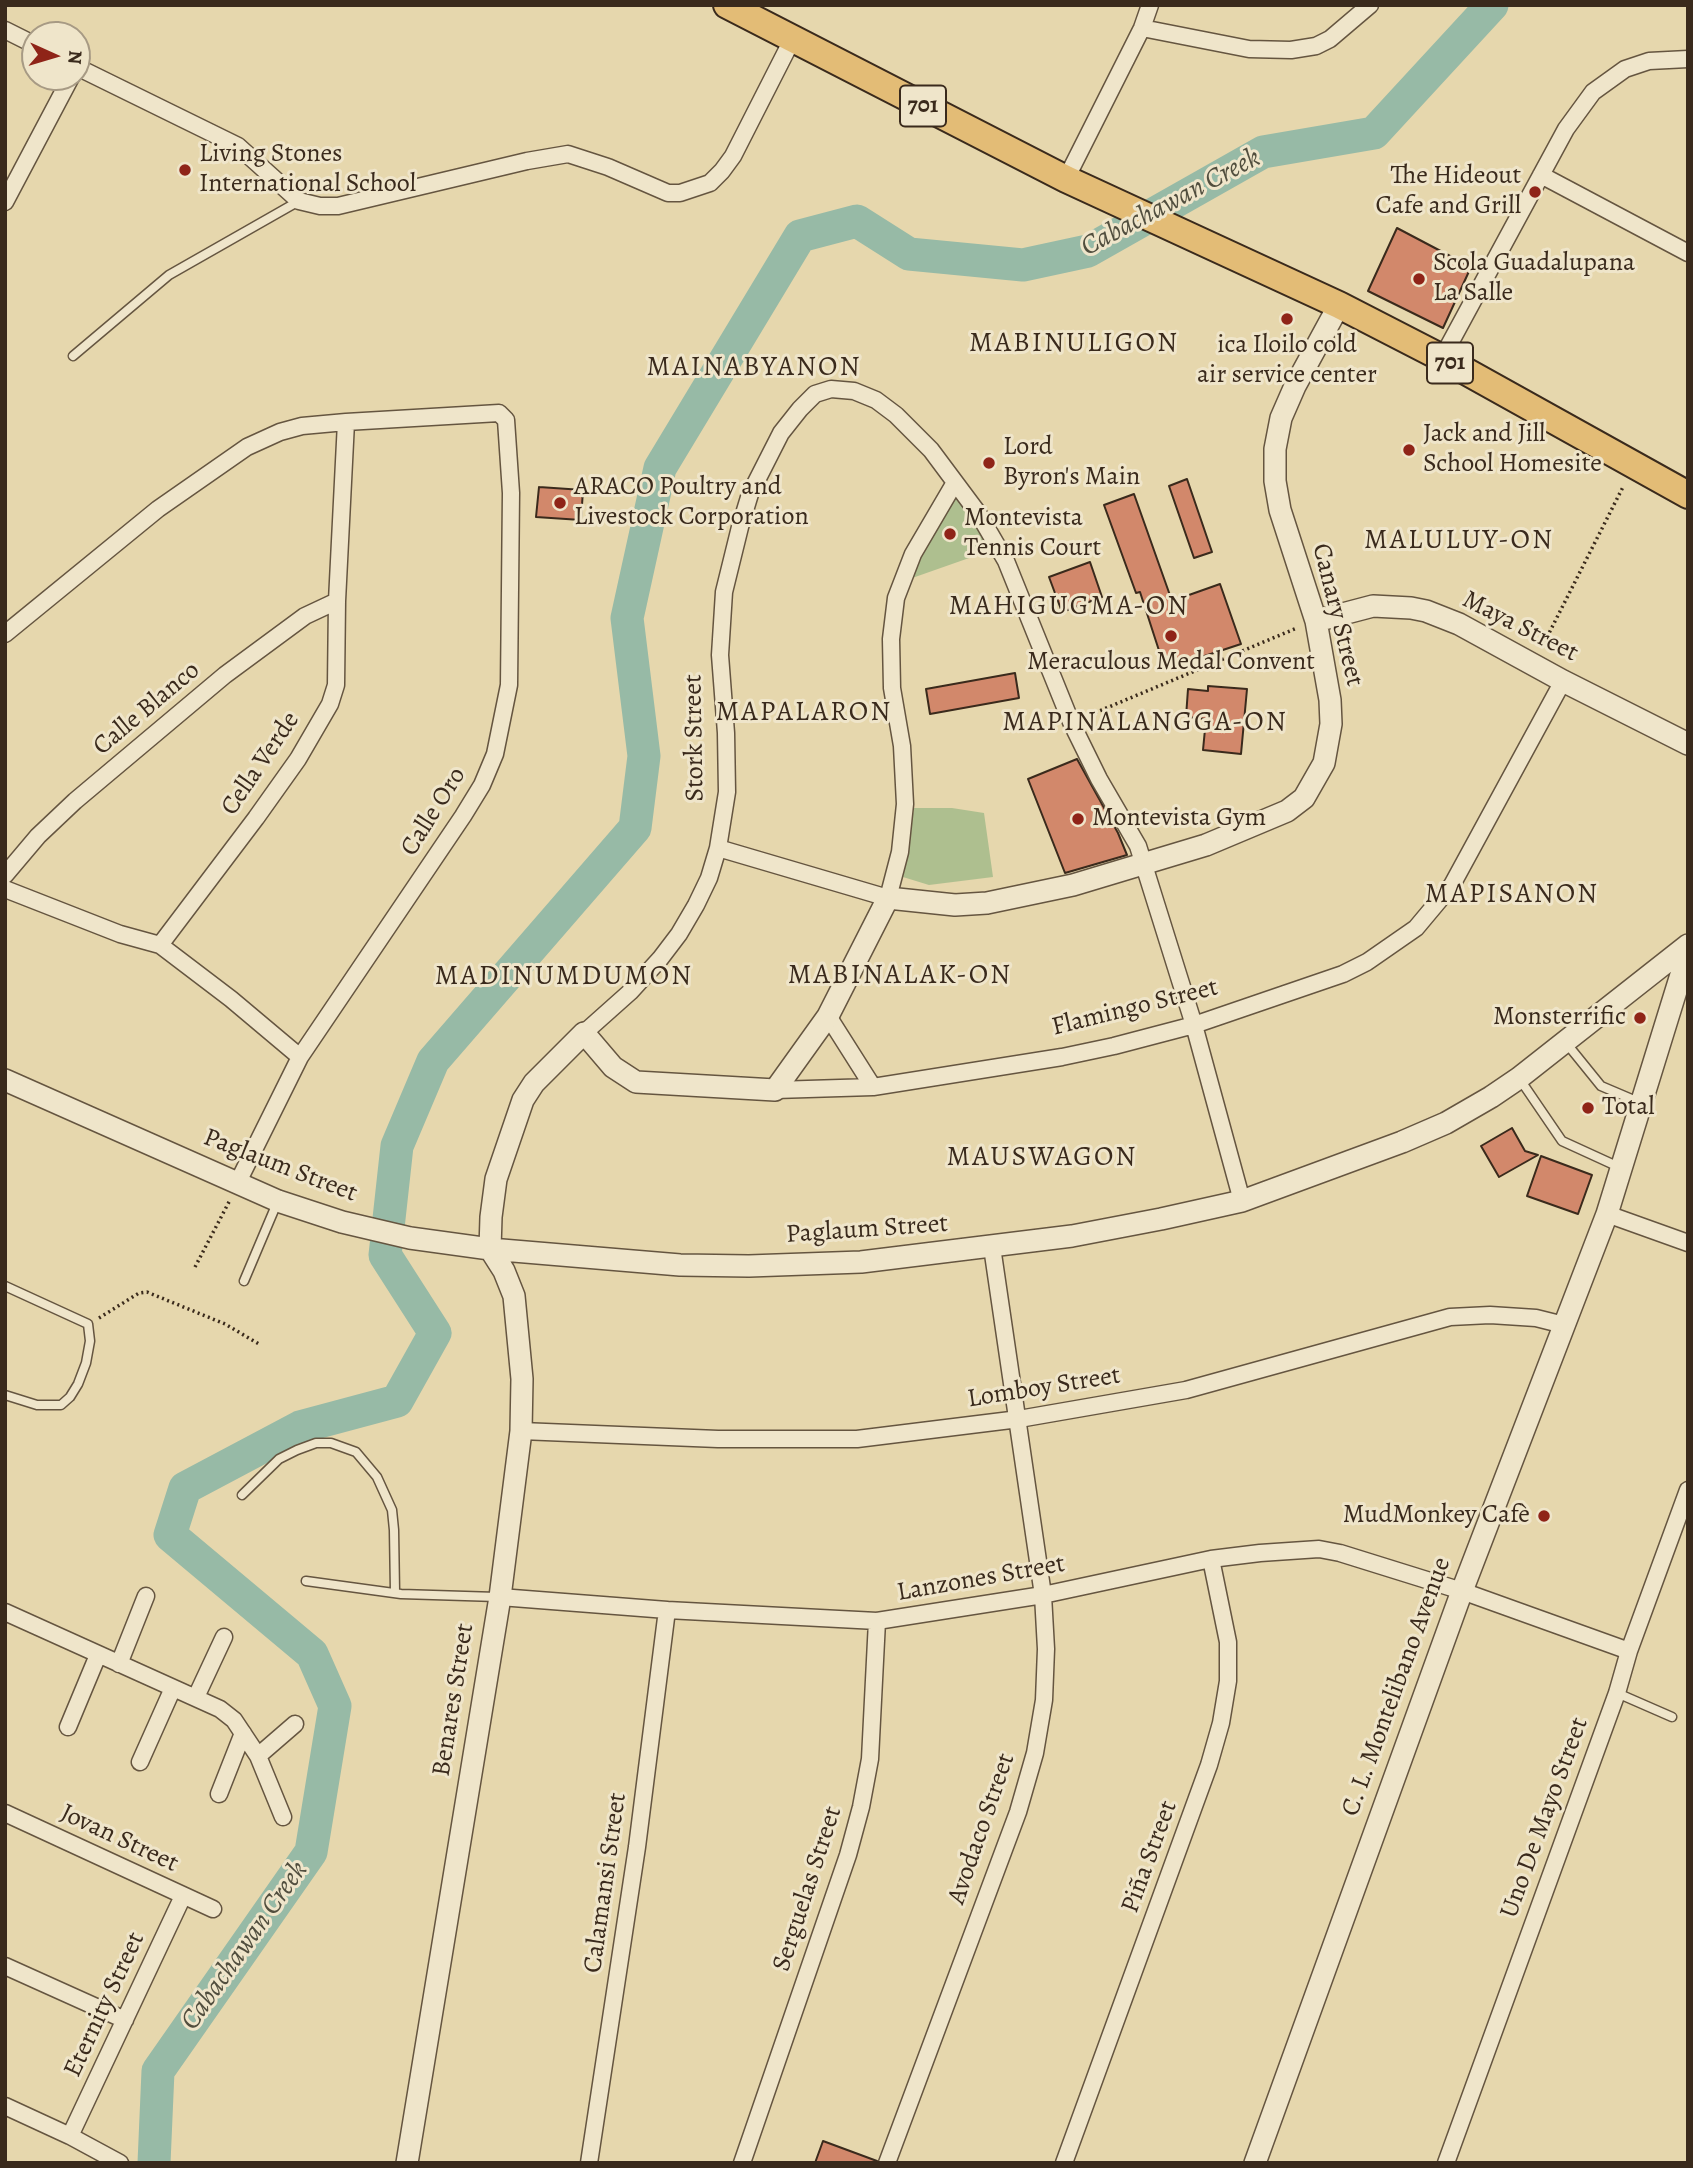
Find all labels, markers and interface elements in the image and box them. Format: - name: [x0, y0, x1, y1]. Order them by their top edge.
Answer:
- north arrow: [21, 21, 91, 91]
- text: N: [62, 50, 88, 65]
- road number: 701: [900, 86, 946, 126]
- place label: Living Stones International School: [199, 139, 416, 200]
- water label: Cabachawan Creek: [1076, 142, 1266, 264]
- place label: The Hideout Cafe and Grill: [1375, 161, 1521, 222]
- marker: Living Stones International School: [177, 162, 193, 178]
- marker: The Hideout Cafe and Grill: [1527, 184, 1543, 200]
- place label: Scola Guadalupana La Salle: [1433, 248, 1635, 310]
- marker: Scola Guadalupana La Salle: [1411, 271, 1427, 287]
- marker: ica Iloilo cold air service center: [1279, 311, 1295, 327]
- district label: MABINULIGON: [970, 327, 1178, 361]
- place label: ica Iloilo cold air service center: [1197, 330, 1377, 392]
- road number: 701: [1427, 342, 1473, 384]
- district label: MAINABYANON: [648, 351, 860, 385]
- place label: Jack and Jill School Homesite: [1423, 419, 1602, 480]
- place label: Lord Byron's Main: [1003, 432, 1140, 494]
- marker: Jack and Jill School Homesite: [1401, 442, 1417, 458]
- marker: Lord Byron's Main: [981, 455, 997, 471]
- place label: ARACO Poultry and Livestock Corporation: [574, 472, 809, 534]
- marker: ARACO Poultry and Livestock Corporation: [552, 495, 568, 511]
- place label: Montevista Tennis Court: [964, 503, 1101, 564]
- district label: MALULUY-ON: [1365, 524, 1553, 558]
- marker: Montevista Tennis Court: [942, 526, 958, 542]
- street label: Canary Street: [1304, 541, 1370, 689]
- street label: Maya Street: [1457, 585, 1583, 669]
- district label: MAHIGUGMA-ON: [950, 590, 1188, 624]
- marker: Meraculous Medal Convent: [1163, 628, 1179, 644]
- place label: Meraculous Medal Convent: [1027, 647, 1315, 679]
- street label: Calle Blanco: [87, 655, 207, 763]
- street label: Stork Street: [678, 674, 712, 802]
- district label: MAPALARON: [717, 696, 891, 730]
- street label: Cella Verde: [215, 706, 307, 822]
- district label: MAPINALANGGA-ON: [1004, 706, 1286, 740]
- street label: Calle Oro: [395, 762, 473, 862]
- place label: Montevista Gym: [1092, 803, 1266, 835]
- marker: Montevista Gym: [1070, 811, 1086, 827]
- district label: MAPISANON: [1426, 878, 1598, 912]
- district label: MABINALAK-ON: [789, 959, 1011, 993]
- district label: MADINUMDUMON: [436, 960, 692, 994]
- street label: Flamingo Street: [1049, 972, 1221, 1044]
- place label: Monsterrific: [1493, 1002, 1626, 1034]
- marker: Monsterrific: [1632, 1010, 1648, 1026]
- place label: Total: [1602, 1092, 1655, 1124]
- marker: Total: [1580, 1100, 1596, 1116]
- street label: Paglaum Street: [199, 1122, 361, 1210]
- district label: MAUSWAGON: [948, 1141, 1136, 1175]
- street label: Paglaum Street: [785, 1209, 949, 1251]
- street label: Lomboy Street: [965, 1361, 1123, 1415]
- place label: MudMonkey Cafè: [1343, 1500, 1530, 1532]
- marker: MudMonkey Cafè: [1536, 1508, 1552, 1524]
- street label: Lanzones Street: [895, 1549, 1067, 1609]
- street label: C. L. Montelibano Avenue: [1336, 1553, 1458, 1821]
- street label: Benares Street: [427, 1621, 481, 1779]
- street label: Uno De Mayo Street: [1494, 1713, 1596, 1923]
- street label: Avodaco Street: [942, 1749, 1022, 1909]
- street label: Calamansi Street: [578, 1791, 634, 1975]
- street label: Piña Street: [1115, 1797, 1185, 1917]
- street label: Jovan Street: [55, 1798, 183, 1880]
- street label: Serguelas Street: [767, 1803, 849, 1975]
- water label: Cabachawan Creek: [174, 1855, 316, 2037]
- street label: Eternity Street: [58, 1928, 152, 2082]

